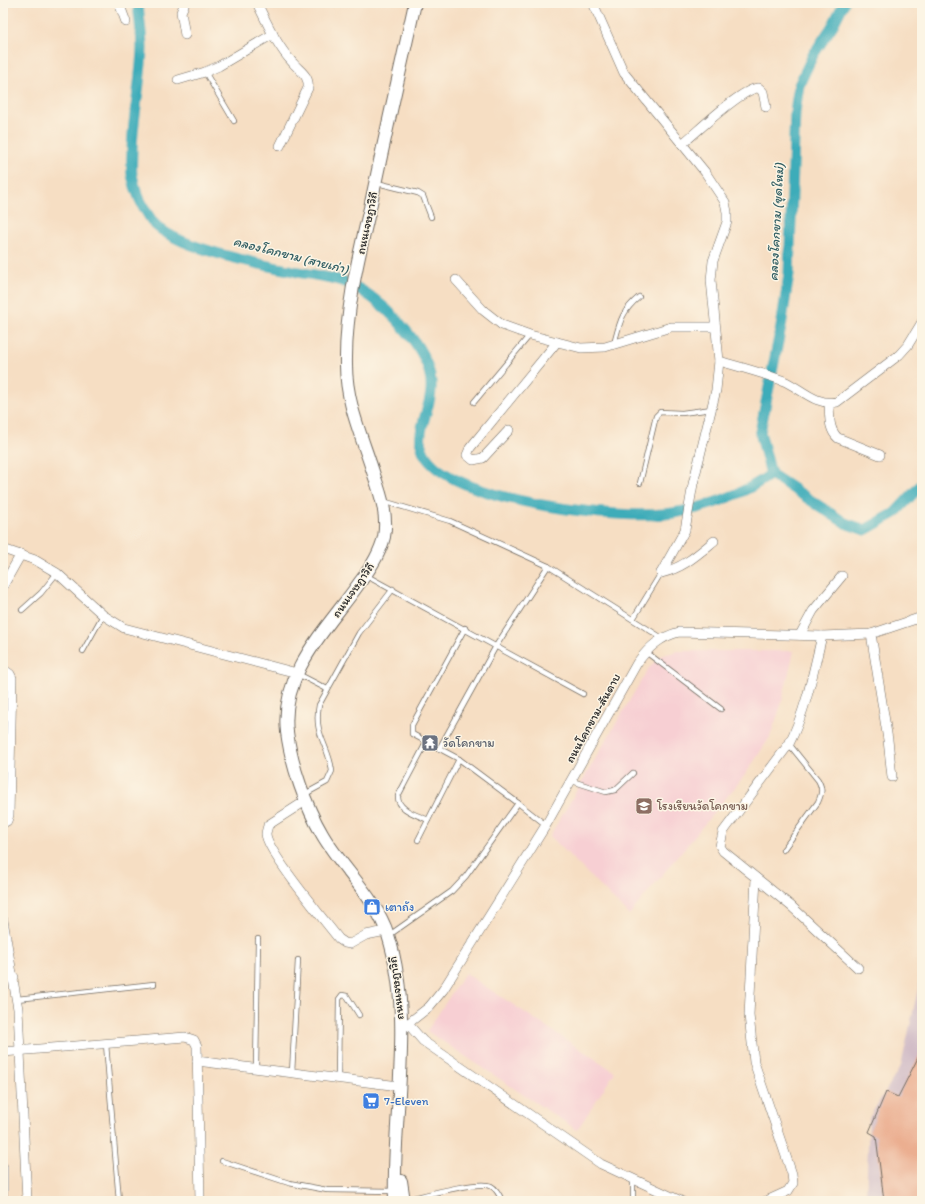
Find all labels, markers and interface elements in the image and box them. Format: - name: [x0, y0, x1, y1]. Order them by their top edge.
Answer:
- water label: คลองโคกขาม (ขุดใหม่): [765, 162, 788, 282]
- street label: ถนนเจษฎาวิถี: [354, 190, 381, 256]
- water label: คลองโคกขาม (สายเก่า): [232, 233, 351, 277]
- street label: ถนนเจษฎาวิถี: [329, 560, 377, 620]
- street label: ถนนโคกขาม-สันดาบ: [563, 671, 623, 765]
- temple icon: วัดโคกขาม: [420, 733, 440, 753]
- place label: วัดโคกขาม: [443, 736, 495, 750]
- school or university icon: โรงเรียนวัดโคกขาม: [634, 796, 654, 816]
- place label: โรงเรียนวัดโคกขาม: [656, 799, 748, 813]
- shop icon: เตาถัง: [362, 897, 382, 917]
- place label: เตาถัง: [385, 900, 414, 914]
- street label: ถนนเจษฎาวิถี: [385, 955, 407, 1020]
- supermarket icon: 7-Eleven: [361, 1091, 381, 1111]
- place label: 7-Eleven: [384, 1094, 429, 1108]

